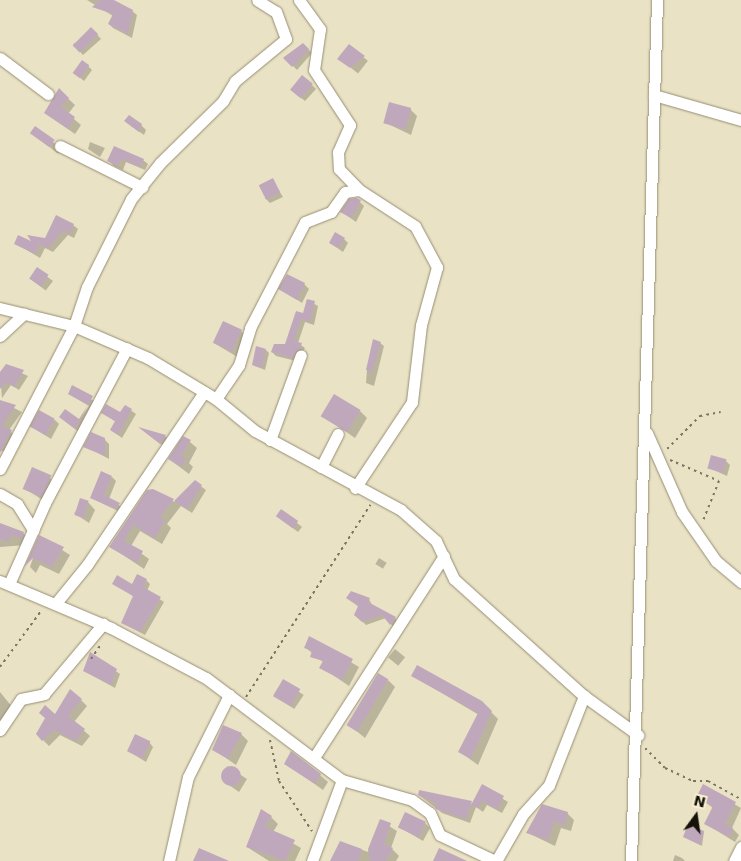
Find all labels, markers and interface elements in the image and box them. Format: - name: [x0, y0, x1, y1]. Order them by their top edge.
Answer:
- north arrow: [671, 791, 721, 841]
- text: N: [692, 792, 707, 811]

